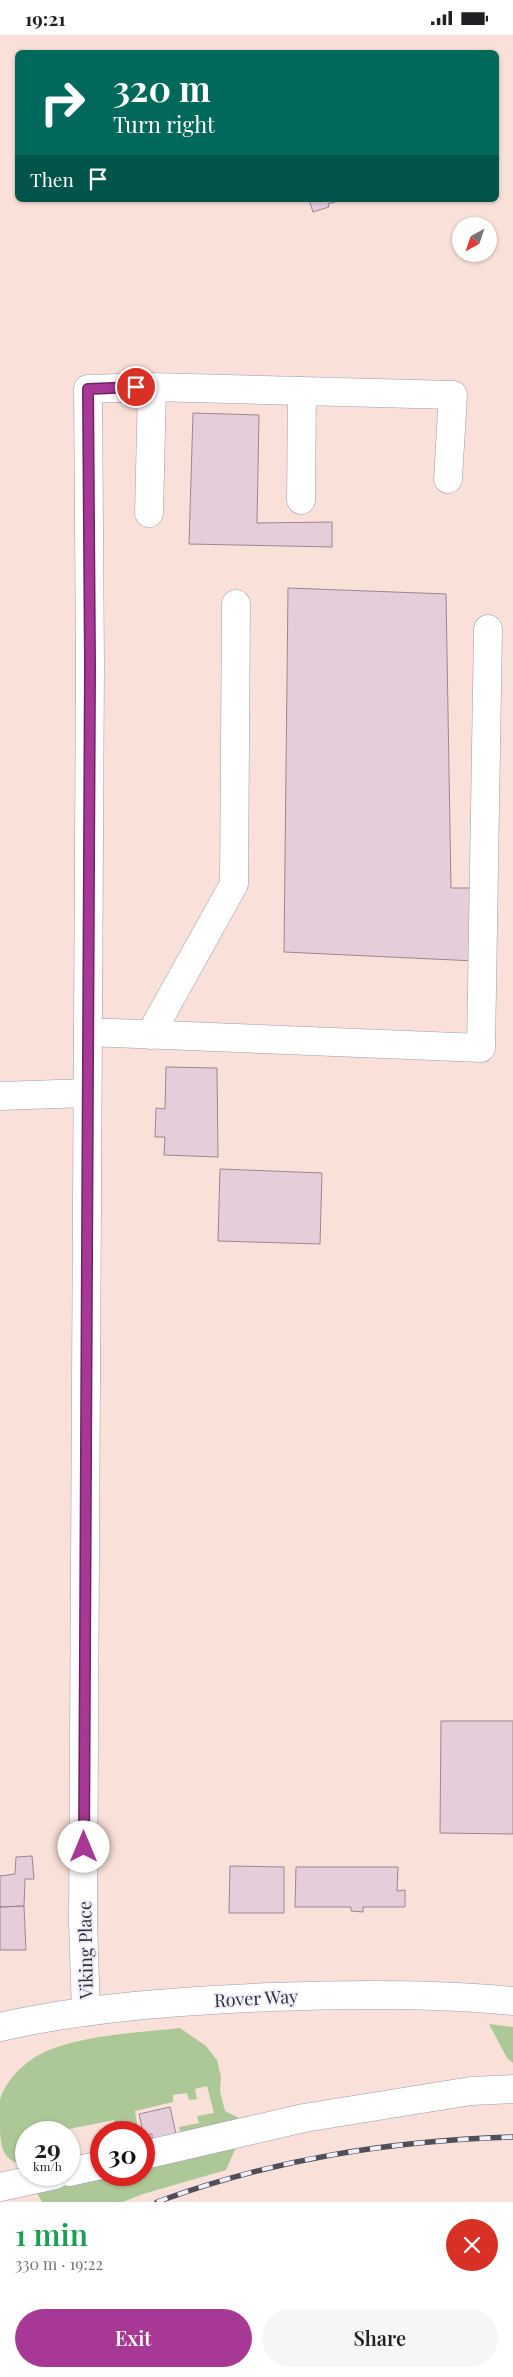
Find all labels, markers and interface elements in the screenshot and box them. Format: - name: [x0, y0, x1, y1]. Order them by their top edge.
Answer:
- text: 19:21: [25, 5, 66, 31]
- text: 320 m: [113, 64, 211, 111]
- icon: right: [30, 70, 95, 135]
- text: Turn right: [113, 109, 215, 139]
- icon: arrive: [84, 165, 112, 193]
- text: Then: [30, 166, 74, 192]
- north arrow: [452, 217, 498, 263]
- map controls: [452, 217, 497, 262]
- pin: [115, 366, 157, 408]
- icon: arrive: [122, 373, 150, 401]
- position arrow: [57, 1820, 109, 1872]
- street label: Viking Place: [72, 1901, 98, 2000]
- street label: Rover Way: [213, 1984, 299, 2012]
- speed limit sign: 30: [90, 2121, 155, 2186]
- text: 29: [34, 2131, 61, 2164]
- text: km/h: [33, 2158, 62, 2174]
- text: 1 min: [15, 2214, 88, 2254]
- button: close: [446, 2219, 498, 2271]
- text: 330 m · 19:22: [15, 2253, 103, 2274]
- button: Exit: [15, 2309, 252, 2367]
- button: Share: [262, 2309, 498, 2367]

